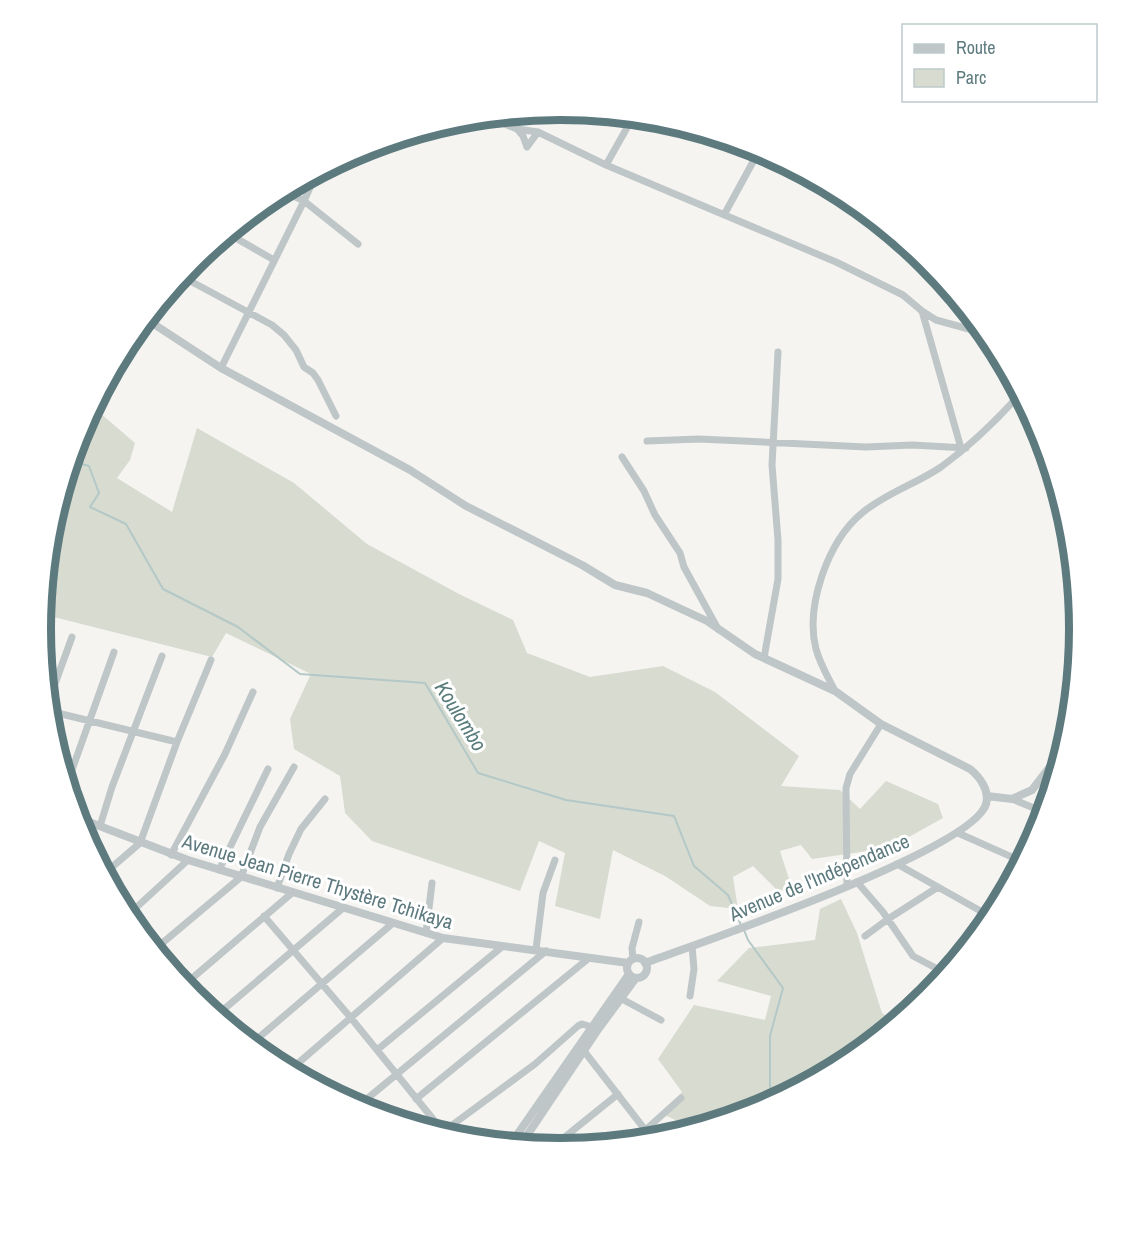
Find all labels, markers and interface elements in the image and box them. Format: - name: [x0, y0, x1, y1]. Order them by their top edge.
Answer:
- legend: [902, 24, 1097, 102]
- text: Route: [956, 35, 995, 60]
- text: Parc: [956, 65, 986, 90]
- water label: Koulombo: [428, 675, 494, 757]
- street label: Avenue Jean Pierre Thystère Tchikaya: [178, 827, 457, 935]
- street label: Avenue de l'Indépendance: [724, 827, 913, 928]

